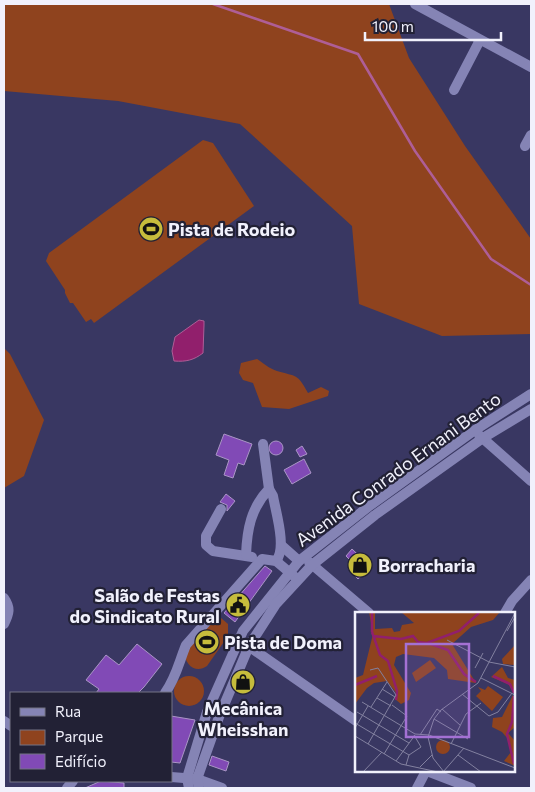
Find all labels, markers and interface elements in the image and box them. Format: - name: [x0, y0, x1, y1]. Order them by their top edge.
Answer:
- scale bar: [365, 10, 501, 42]
- text: 100 m: [372, 17, 414, 35]
- sports icon: Pista de Rodeio: [138, 216, 164, 242]
- place label: Pista de Rodeio: [168, 218, 296, 240]
- street label: Avenida Conrado Ernani Bento: [291, 387, 505, 551]
- shop icon: Borracharia: [347, 552, 373, 578]
- place label: Borracharia: [378, 554, 475, 576]
- place label: Salão de Festas do Sindicato Rural: [69, 584, 220, 627]
- public building icon: Salão de Festas do Sindicato Rural: [225, 592, 251, 618]
- inset map: [355, 612, 515, 772]
- sports icon: Pista de Doma: [194, 629, 220, 655]
- place label: Pista de Doma: [224, 631, 342, 653]
- shop icon: Mecânica Wheisshan: [230, 669, 256, 695]
- legend: [10, 692, 172, 782]
- place label: Mecânica Wheisshan: [198, 697, 288, 740]
- text: Rua: [55, 702, 81, 720]
- text: Parque: [55, 727, 103, 745]
- text: Edifício: [55, 752, 106, 770]

